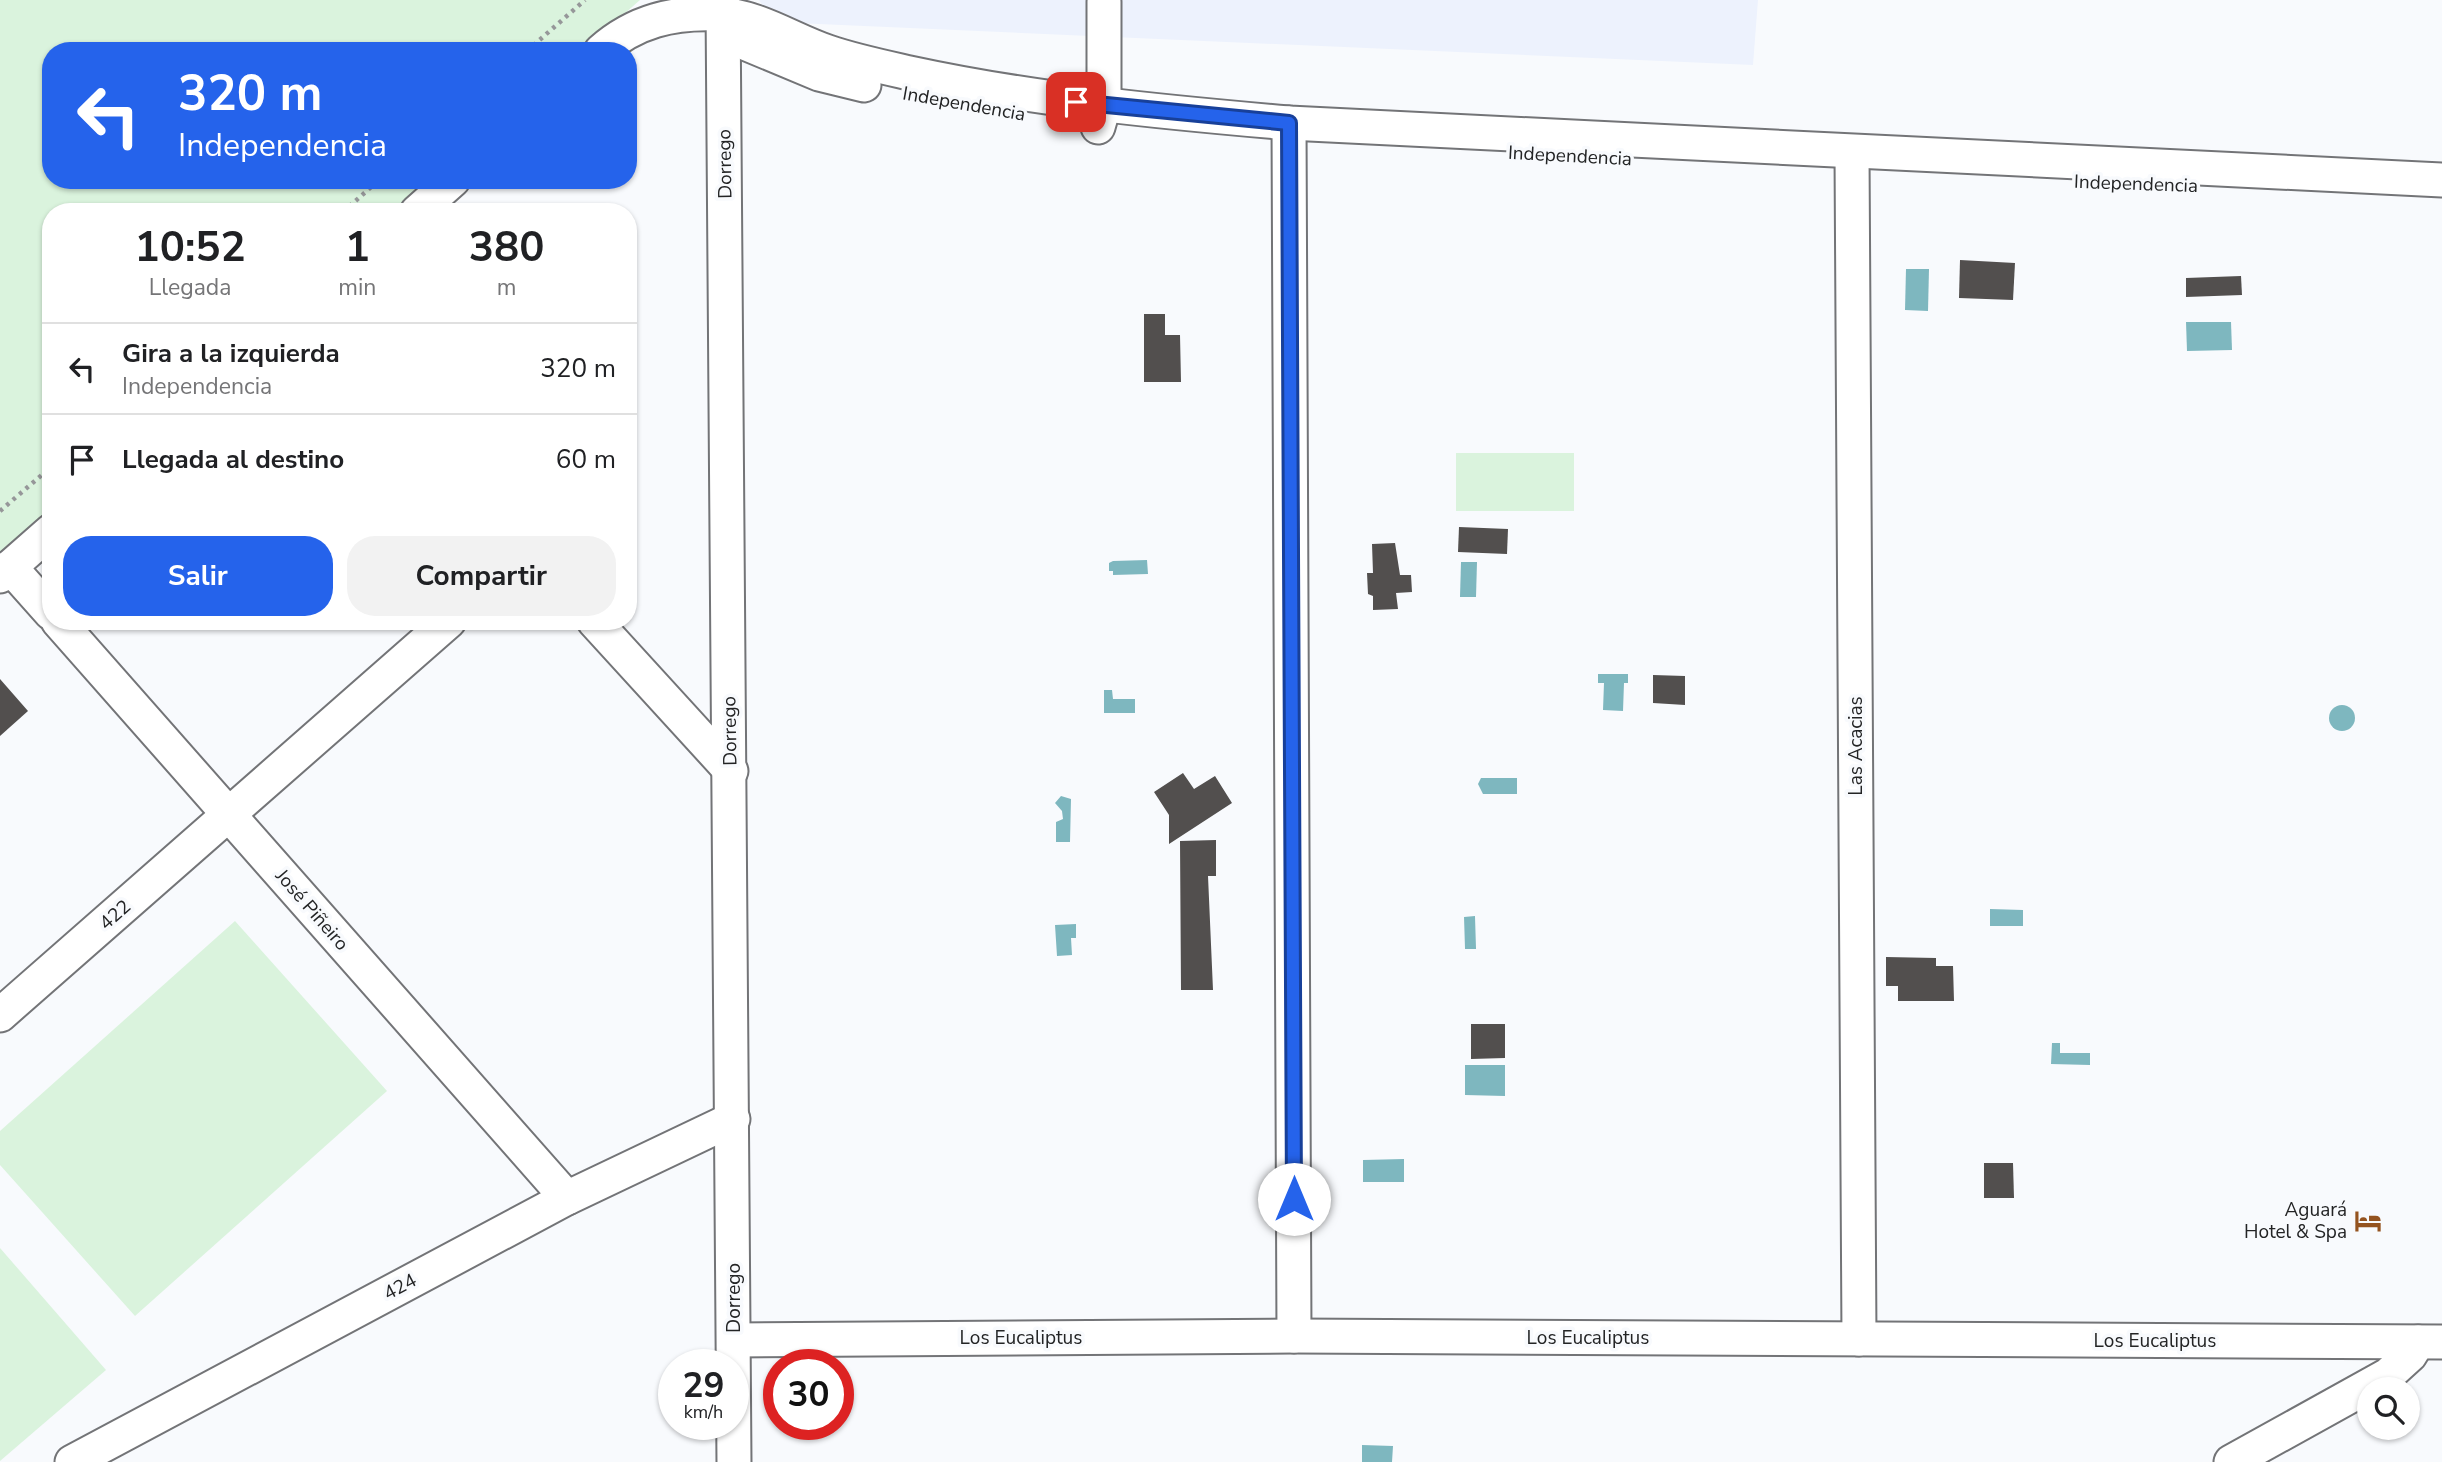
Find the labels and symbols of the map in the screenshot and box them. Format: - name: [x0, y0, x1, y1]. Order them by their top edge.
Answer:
- pin: [1046, 72, 1106, 132]
- street label: Independencia: [901, 80, 1027, 128]
- street label: Dorrego: [711, 129, 739, 199]
- street label: Independencia: [1507, 140, 1633, 172]
- street label: Independencia: [2074, 169, 2198, 199]
- street label: Dorrego: [716, 696, 744, 766]
- street label: Las Acacias: [1843, 696, 1869, 796]
- street label: José Piñeiro: [269, 863, 355, 956]
- street label: 422: [94, 894, 136, 936]
- position arrow: [1257, 1162, 1331, 1236]
- place label: Aguará Hotel & Spa: [2244, 1197, 2347, 1245]
- hotel icon: Aguará Hotel & Spa: [2353, 1206, 2383, 1236]
- street label: Dorrego: [721, 1263, 747, 1333]
- street label: 424: [379, 1267, 421, 1307]
- street label: Los Eucaliptus: [960, 1325, 1082, 1351]
- street label: Los Eucaliptus: [1527, 1325, 1649, 1351]
- street label: Los Eucaliptus: [2094, 1328, 2216, 1354]
- speed limit sign: 30: [763, 1349, 854, 1440]

